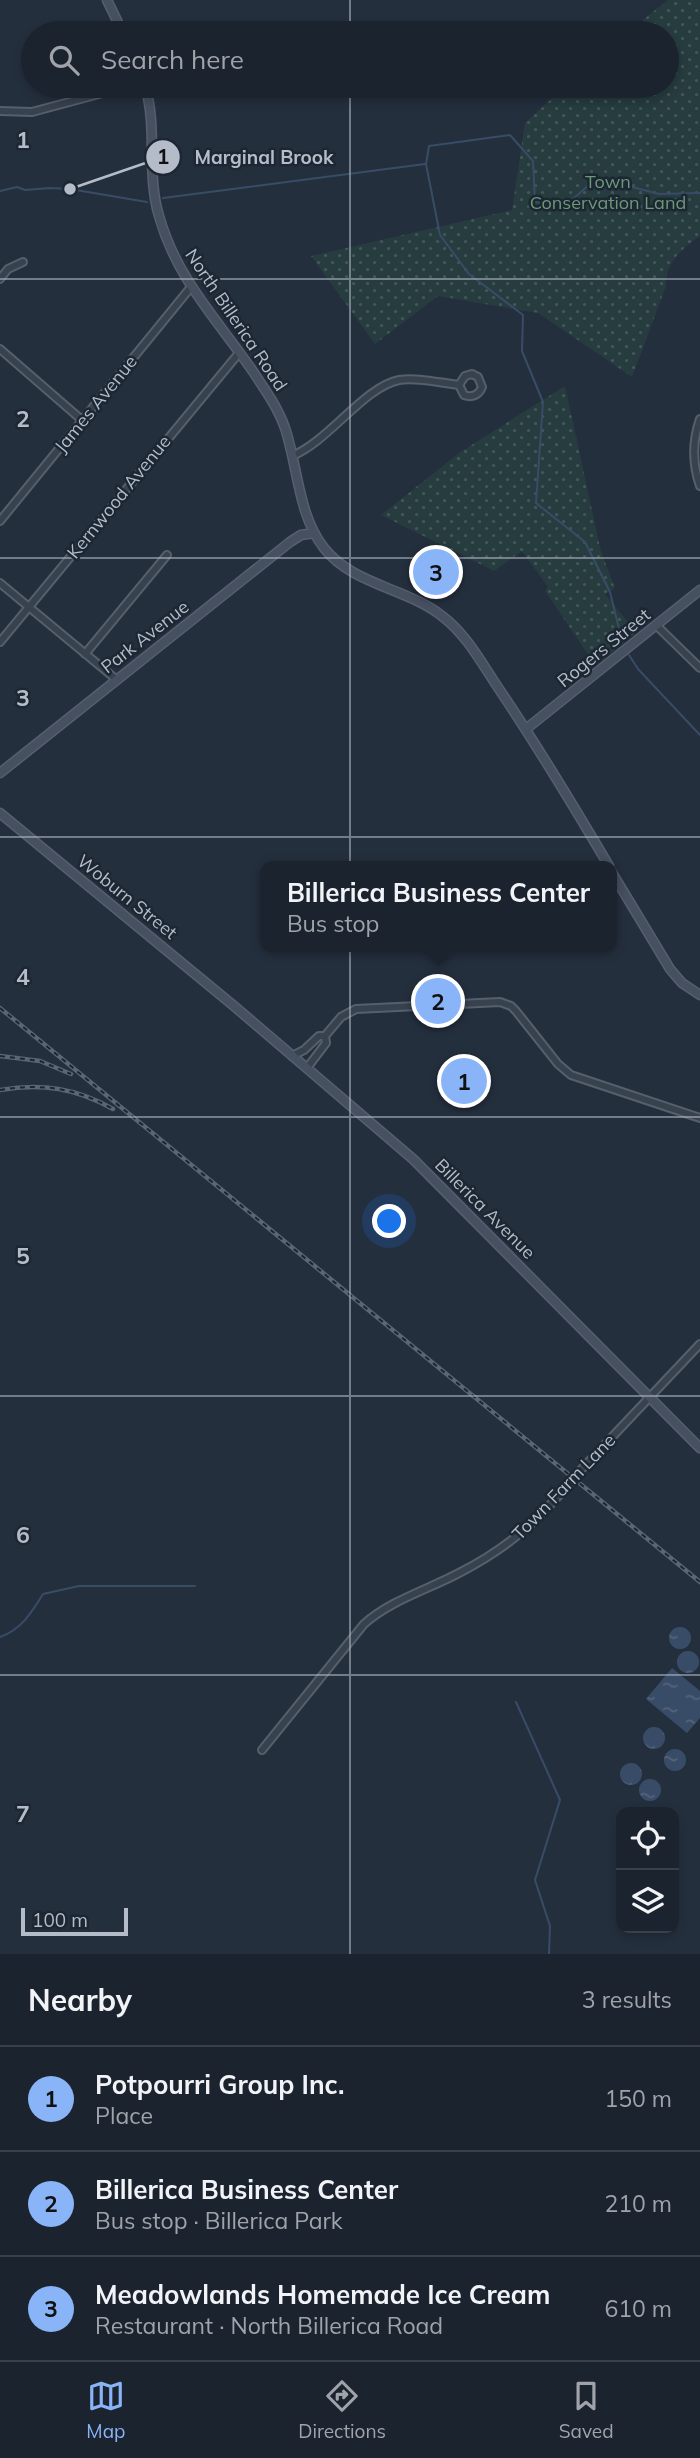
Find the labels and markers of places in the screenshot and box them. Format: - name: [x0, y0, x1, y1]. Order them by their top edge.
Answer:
- callout: Marginal Brook: [145, 137, 347, 177]
- pin: 3: [413, 546, 459, 598]
- pin: 2: [415, 975, 461, 1027]
- pin: 1: [441, 1055, 487, 1107]

